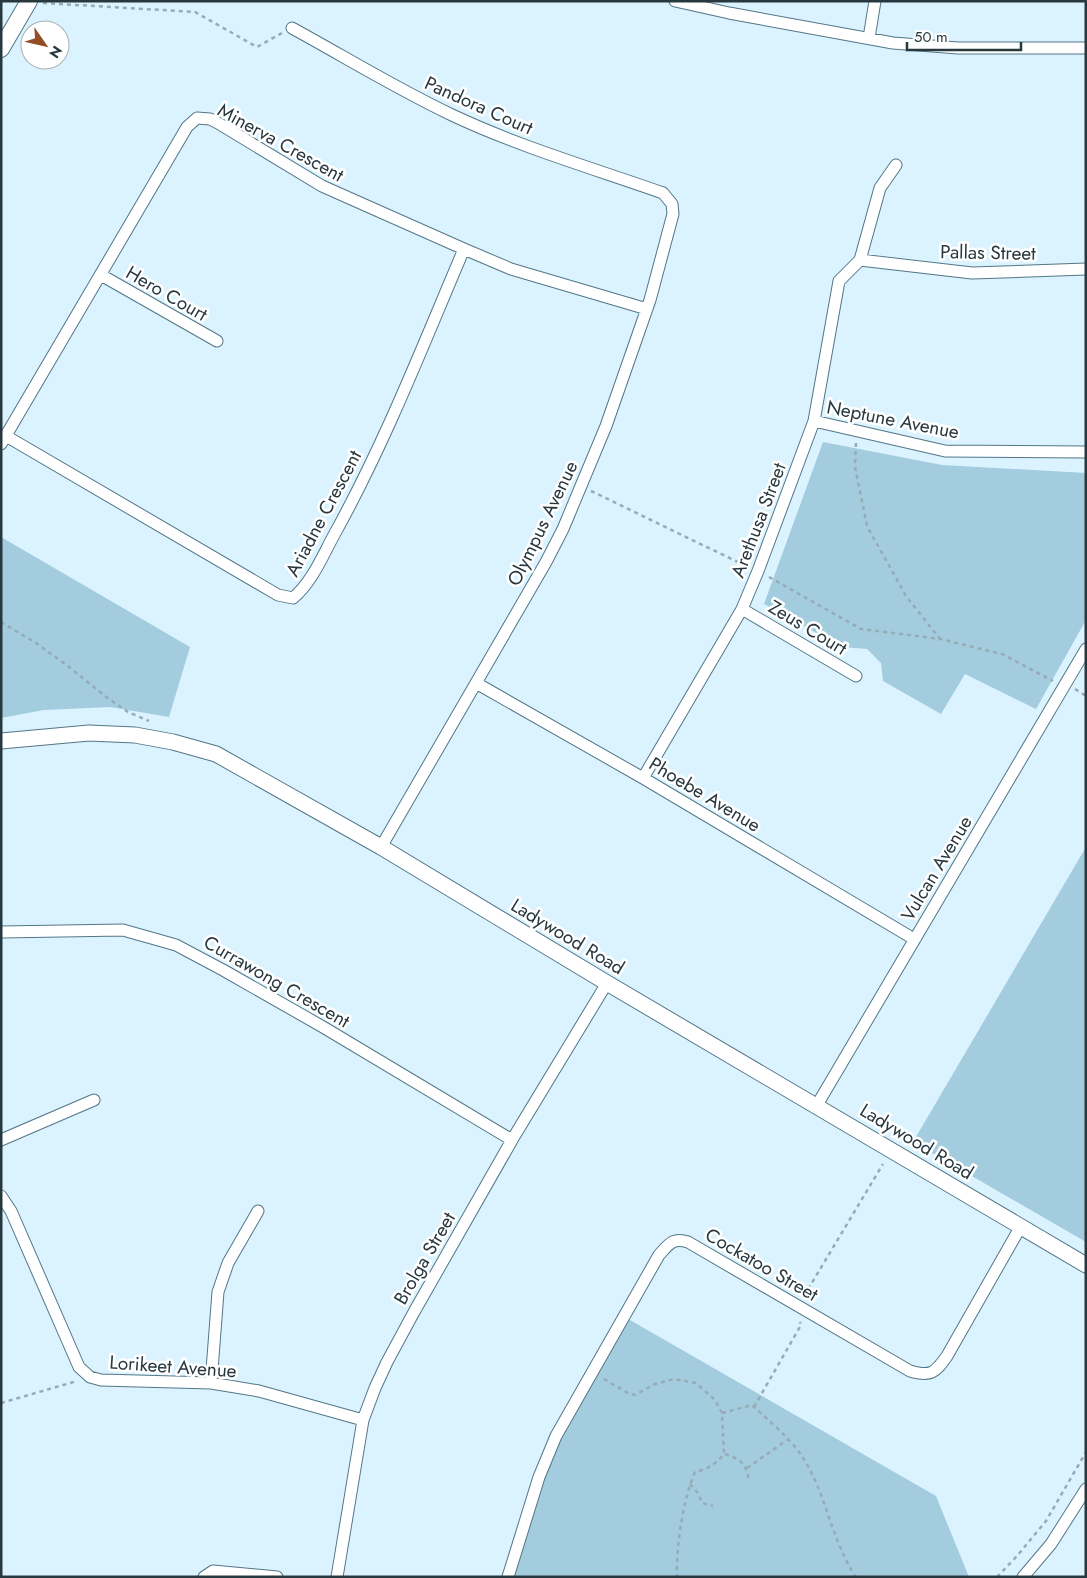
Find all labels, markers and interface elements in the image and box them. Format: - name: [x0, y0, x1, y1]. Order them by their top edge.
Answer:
- north arrow: [20, 20, 70, 70]
- scale bar: [907, 20, 1021, 52]
- text: 50 m: [914, 26, 948, 48]
- text: N: [44, 42, 67, 62]
- street label: Pandora Court: [420, 70, 538, 142]
- street label: Minerva Crescent: [213, 97, 349, 189]
- street label: Pallas Street: [940, 238, 1036, 267]
- street label: Hero Court: [121, 259, 213, 328]
- street label: Neptune Avenue: [824, 393, 962, 446]
- street label: Ariadne Crescent: [279, 445, 368, 581]
- street label: Olympus Avenue: [501, 456, 584, 590]
- street label: Arethusa Street: [724, 459, 793, 581]
- street label: Zeus Court: [763, 593, 853, 662]
- street label: Phoebe Avenue: [644, 750, 766, 839]
- street label: Vulcan Avenue: [894, 810, 979, 926]
- street label: Ladywood Road: [506, 892, 630, 981]
- street label: Currawong Crescent: [199, 929, 355, 1035]
- street label: Ladywood Road: [855, 1097, 979, 1186]
- street label: Brolga Street: [387, 1207, 462, 1309]
- street label: Cockatoo Street: [700, 1221, 824, 1308]
- street label: Lorikeet Avenue: [108, 1349, 238, 1384]

